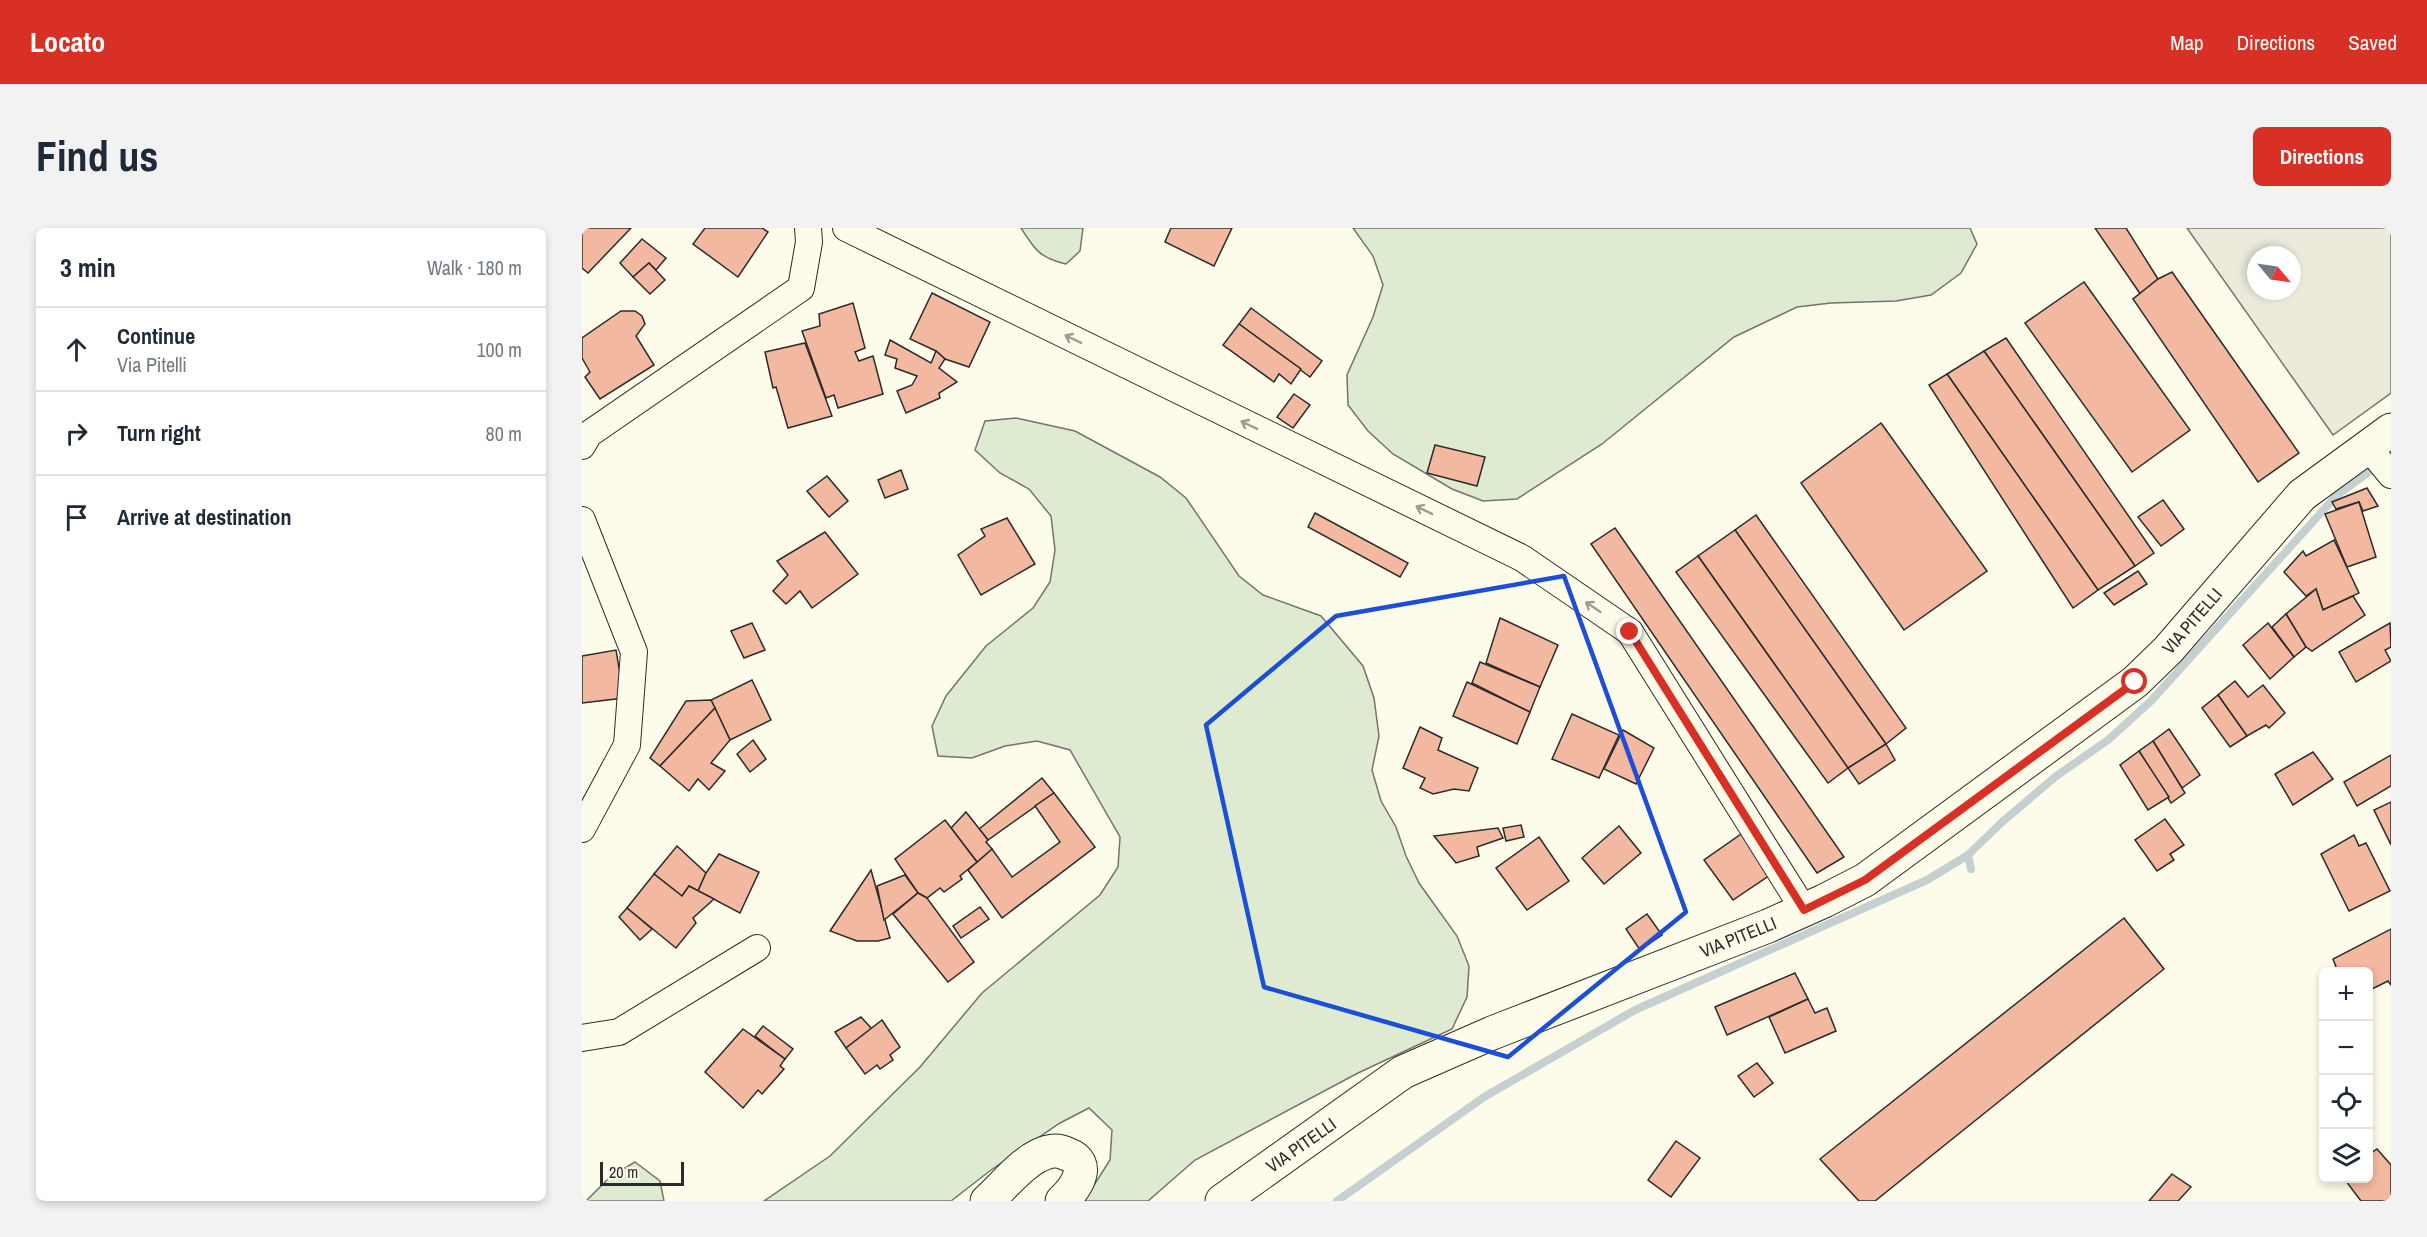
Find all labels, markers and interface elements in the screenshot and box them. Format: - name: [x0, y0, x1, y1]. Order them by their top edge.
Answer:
- text: Locato: [30, 23, 105, 61]
- text: Map: [2170, 28, 2204, 57]
- text: Directions: [2237, 28, 2315, 57]
- text: Saved: [2348, 28, 2397, 57]
- button: Directions: [2253, 127, 2391, 186]
- text: Find us: [36, 128, 158, 184]
- north arrow: [2247, 246, 2301, 300]
- text: 3 min: [60, 250, 116, 285]
- text: Walk · 180 m: [427, 254, 522, 281]
- text: Continue: [117, 321, 195, 351]
- icon: ahead: [60, 333, 93, 366]
- one-way arrow: [1065, 333, 1083, 344]
- text: 100 m: [476, 336, 522, 363]
- text: Via Pitelli: [117, 351, 187, 378]
- icon: right: [60, 417, 93, 450]
- text: Turn right: [117, 418, 201, 448]
- one-way arrow: [1240, 418, 1258, 430]
- text: 80 m: [486, 420, 522, 447]
- icon: arrive: [60, 501, 93, 534]
- text: Arrive at destination: [117, 502, 291, 532]
- one-way arrow: [1415, 504, 1433, 515]
- street label: VIA PITELLI: [2156, 582, 2228, 660]
- one-way arrow: [1584, 600, 1601, 613]
- route end: [1616, 618, 1642, 644]
- route start: [2121, 668, 2147, 694]
- street label: VIA PITELLI: [1696, 910, 1780, 964]
- map controls: [2319, 967, 2373, 1183]
- button: +: [2319, 967, 2373, 1021]
- button: −: [2319, 1021, 2373, 1075]
- button: locate: [2319, 1075, 2373, 1129]
- street label: VIA PITELLI: [1261, 1112, 1341, 1178]
- button: layers: [2319, 1129, 2373, 1183]
- scale bar: [600, 1159, 684, 1186]
- text: 20 m: [609, 1161, 638, 1183]

